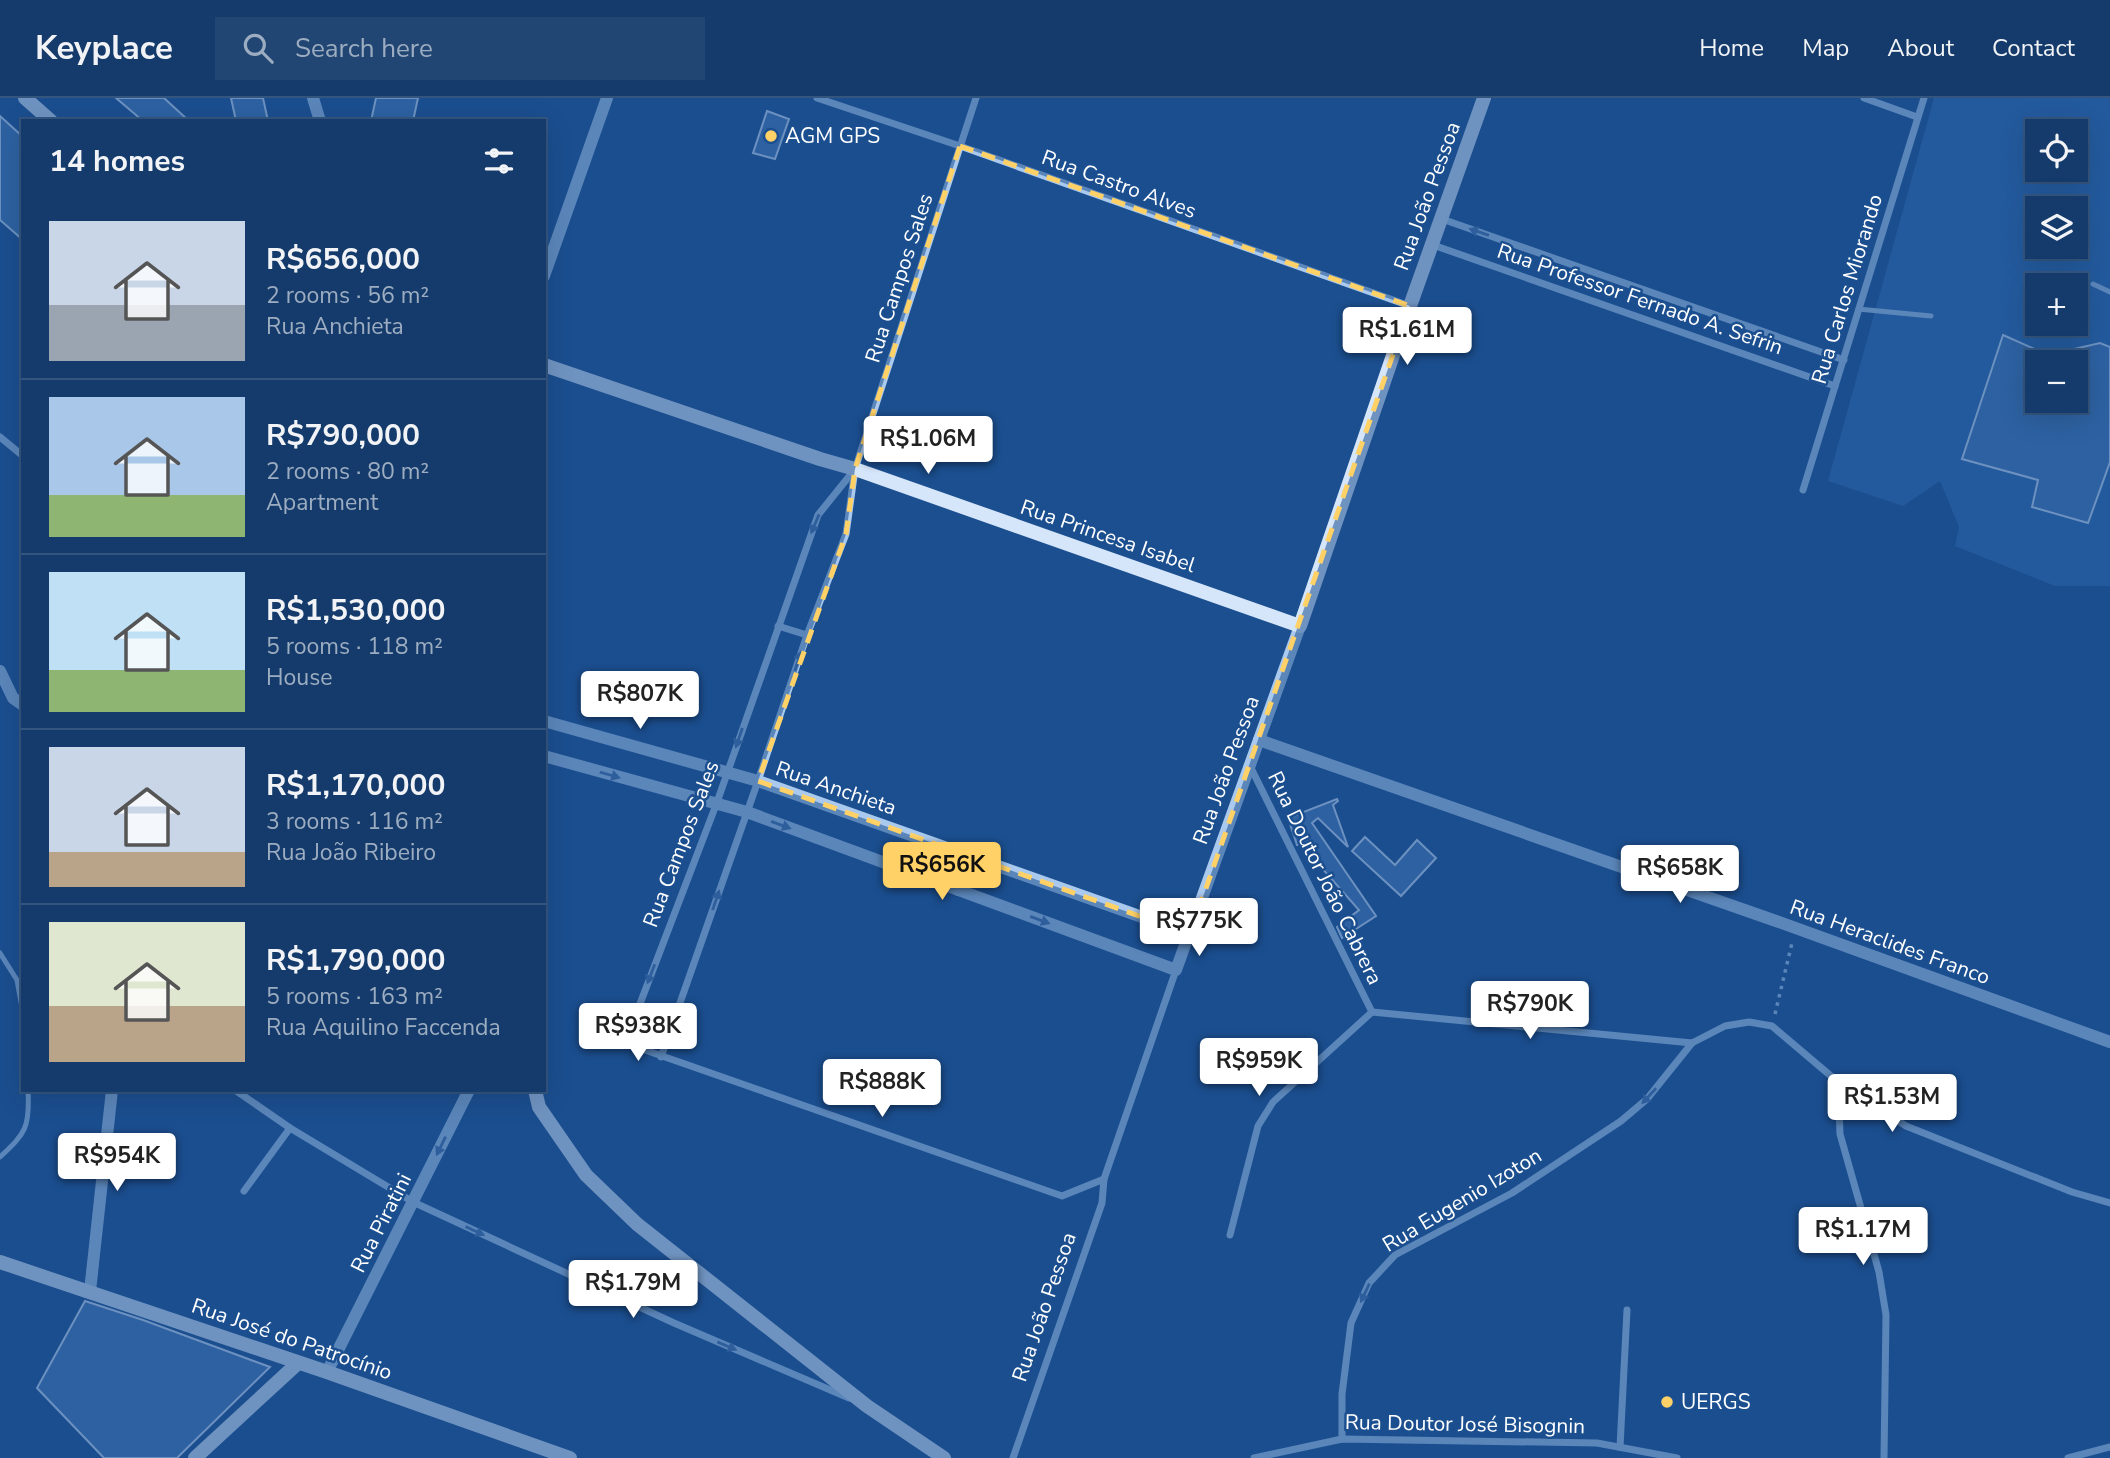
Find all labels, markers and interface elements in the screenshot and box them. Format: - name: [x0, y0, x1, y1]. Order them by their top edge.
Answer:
- search box: [215, 17, 705, 80]
- text: Keyplace: [35, 26, 173, 71]
- icon: search: [239, 29, 277, 67]
- text: Search here: [295, 31, 433, 66]
- text: Home: [1699, 32, 1764, 64]
- text: Map: [1802, 32, 1849, 64]
- text: About: [1887, 32, 1954, 64]
- text: Contact: [1992, 32, 2075, 64]
- street label: Rua João Pessoa: [1387, 118, 1467, 274]
- map controls: [2025, 119, 2088, 413]
- button: locate: [2025, 119, 2088, 182]
- place label: AGM GPS: [785, 122, 880, 150]
- marker: AGM GPS: [763, 128, 779, 144]
- text: 14 homes: [49, 141, 185, 182]
- icon: filters: [480, 142, 518, 180]
- street label: Rua Castro Alves: [1038, 143, 1200, 225]
- street label: Rua Campos Sales: [858, 190, 940, 366]
- street label: Rua Carlos Miorando: [1805, 191, 1889, 387]
- button: layers: [2025, 196, 2088, 259]
- one-way arrow: [1468, 226, 1489, 237]
- street label: Rua Professor Fernado A. Sefrin: [1493, 237, 1787, 361]
- text: R$656,000: [266, 239, 420, 280]
- icon: home: [105, 249, 189, 333]
- button: +: [2025, 273, 2088, 336]
- text: 2 rooms · 56 m²: [266, 280, 429, 311]
- pin: R$1.61M: [1342, 308, 1472, 367]
- text: Rua Anchieta: [266, 311, 404, 342]
- text: R$1.61M: [1359, 314, 1455, 345]
- button: −: [2025, 350, 2088, 413]
- text: R$790,000: [266, 415, 420, 456]
- pin: R$1.06M: [863, 416, 993, 476]
- text: R$1.06M: [880, 423, 976, 454]
- icon: home: [105, 425, 189, 509]
- text: 2 rooms · 80 m²: [266, 456, 429, 487]
- text: Apartment: [266, 487, 378, 518]
- street label: Rua Princesa Isabel: [1017, 493, 1200, 579]
- one-way arrow: [810, 513, 821, 534]
- text: R$1,530,000: [266, 590, 445, 631]
- icon: home: [105, 600, 189, 684]
- text: 5 rooms · 118 m²: [266, 631, 443, 662]
- one-way arrow: [793, 651, 804, 672]
- text: House: [266, 662, 333, 693]
- pin: R$807K: [583, 672, 697, 731]
- text: R$807K: [597, 678, 683, 709]
- street label: Rua João Pessoa: [1186, 692, 1266, 848]
- one-way arrow: [733, 727, 744, 748]
- street label: Rua Anchieta: [772, 754, 900, 822]
- street label: Rua Campos Sales: [636, 757, 726, 931]
- text: R$1,170,000: [266, 765, 445, 806]
- street label: Rua Doutor João Cabrera: [1261, 767, 1389, 989]
- one-way arrow: [600, 770, 621, 780]
- icon: home: [105, 775, 189, 859]
- text: 3 rooms · 116 m²: [266, 806, 443, 837]
- one-way arrow: [770, 820, 791, 831]
- text: Rua João Ribeiro: [266, 837, 436, 868]
- pin: R$656K: [885, 842, 999, 902]
- pin: R$658K: [1623, 846, 1737, 905]
- text: R$656K: [899, 849, 985, 880]
- text: R$658K: [1637, 852, 1723, 883]
- one-way arrow: [711, 889, 722, 910]
- street label: Rua Heraclides Franco: [1786, 893, 1994, 991]
- pin: R$775K: [1142, 898, 1256, 958]
- text: R$775K: [1156, 905, 1242, 936]
- one-way arrow: [1030, 915, 1051, 926]
- text: R$1,790,000: [266, 940, 445, 981]
- icon: home: [105, 950, 189, 1034]
- one-way arrow: [645, 963, 656, 984]
- text: 5 rooms · 163 m²: [266, 981, 443, 1012]
- pin: R$790K: [1473, 982, 1587, 1041]
- text: R$790K: [1487, 988, 1573, 1019]
- pin: R$938K: [581, 1004, 695, 1063]
- text: R$938K: [595, 1010, 681, 1041]
- text: Rua Aquilino Faccenda: [266, 1012, 501, 1043]
- pin: R$959K: [1202, 1038, 1316, 1098]
- text: R$959K: [1216, 1045, 1302, 1076]
- pin: R$888K: [825, 1060, 939, 1119]
- text: R$888K: [839, 1066, 925, 1097]
- pin: R$1.53M: [1827, 1074, 1957, 1134]
- text: R$1.53M: [1844, 1081, 1940, 1112]
- one-way arrow: [1640, 1087, 1657, 1104]
- pin: R$954K: [60, 1134, 174, 1193]
- one-way arrow: [435, 1136, 447, 1156]
- text: R$954K: [74, 1140, 160, 1171]
- street label: Rua Eugenio Izoton: [1377, 1141, 1547, 1259]
- street label: Rua Piratini: [344, 1168, 418, 1278]
- pin: R$1.17M: [1798, 1208, 1928, 1267]
- text: R$1.17M: [1815, 1214, 1911, 1245]
- one-way arrow: [465, 1225, 485, 1237]
- street label: Rua João Pessoa: [1005, 1229, 1083, 1385]
- pin: R$1.79M: [568, 1260, 698, 1320]
- text: R$1.79M: [585, 1267, 681, 1298]
- one-way arrow: [1359, 1283, 1370, 1303]
- street label: Rua José do Patrocínio: [188, 1292, 396, 1386]
- one-way arrow: [716, 1341, 737, 1352]
- place label: UERGS: [1681, 1388, 1751, 1416]
- marker: UERGS: [1659, 1394, 1675, 1410]
- street label: Rua Doutor José Bisognin: [1345, 1408, 1585, 1440]

